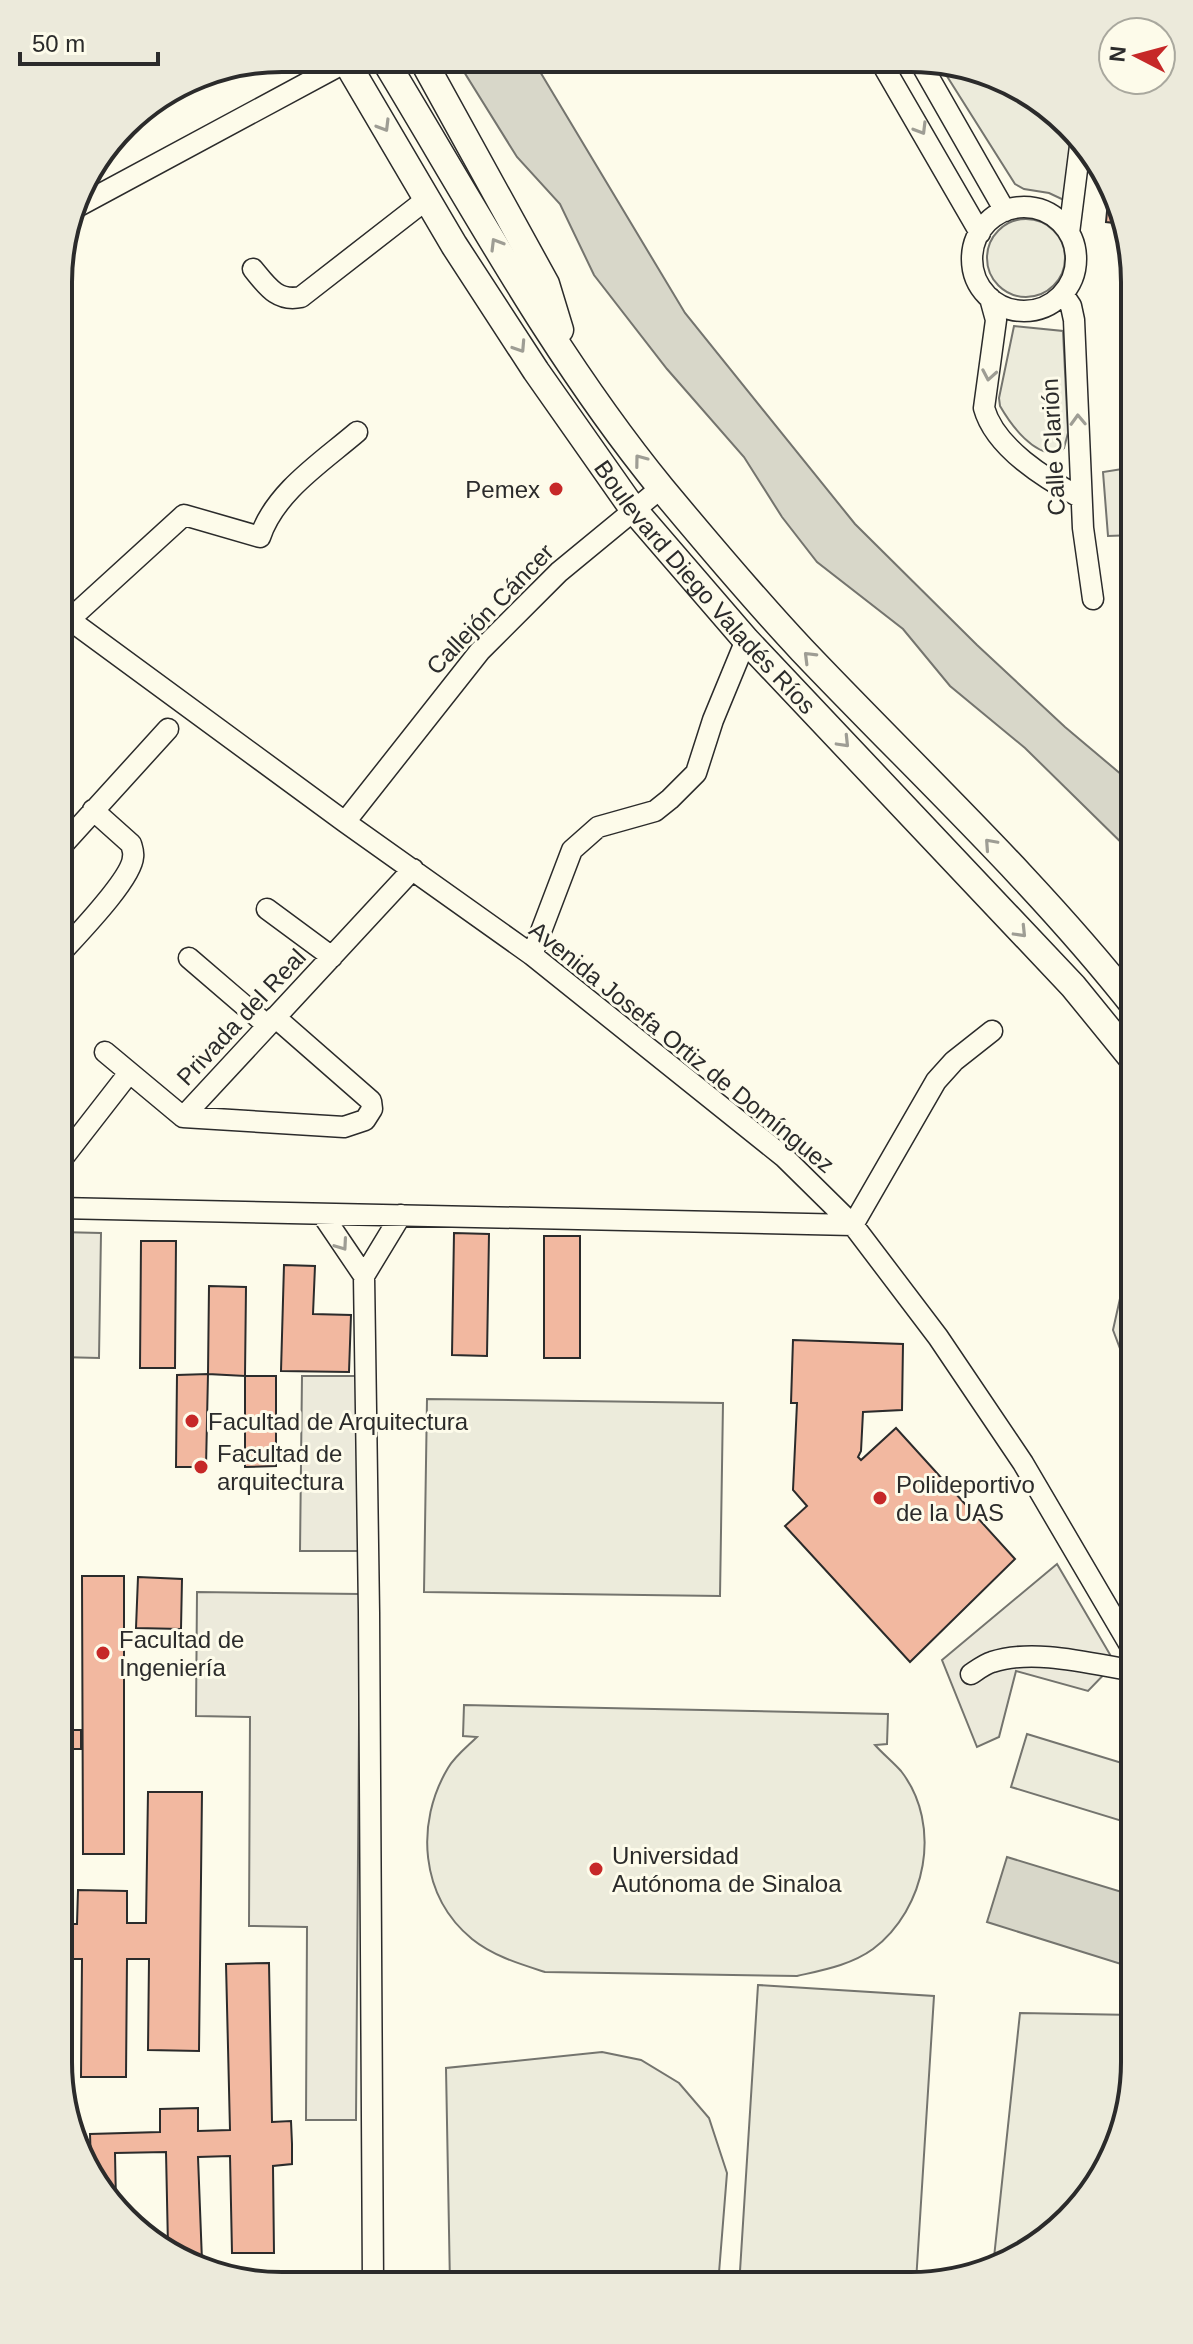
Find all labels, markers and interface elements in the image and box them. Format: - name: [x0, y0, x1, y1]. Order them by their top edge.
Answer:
- scale bar: [20, 16, 158, 66]
- north arrow: [1097, 16, 1177, 96]
- text: 50 m: [32, 30, 85, 57]
- text: N: [1104, 45, 1131, 63]
- one-way arrow: [374, 117, 390, 131]
- one-way arrow: [911, 120, 927, 135]
- one-way arrow: [490, 238, 505, 253]
- one-way arrow: [511, 338, 526, 352]
- one-way arrow: [981, 368, 998, 381]
- street label: Calle Clarión: [1036, 378, 1070, 516]
- one-way arrow: [1070, 413, 1087, 426]
- one-way arrow: [636, 454, 650, 469]
- street label: Boulevard Diego Valadés Ríos: [589, 455, 822, 719]
- place label: Pemex: [465, 476, 540, 503]
- marker: Pemex: [547, 480, 565, 498]
- street label: Callejón Cáncer: [421, 538, 559, 680]
- one-way arrow: [804, 652, 818, 666]
- one-way arrow: [834, 733, 849, 747]
- one-way arrow: [985, 839, 1000, 853]
- street label: Avenida Josefa Ortiz de Domínguez: [524, 916, 840, 1178]
- one-way arrow: [1012, 923, 1026, 937]
- street label: Privada del Real: [171, 943, 311, 1091]
- one-way arrow: [332, 1237, 347, 1251]
- place label: Facultad de Arquitectura: [208, 1408, 469, 1435]
- marker: Facultad de Arquitectura: [183, 1412, 201, 1430]
- place label: Facultad de arquitectura: [217, 1440, 344, 1495]
- marker: Facultad de arquitectura: [192, 1458, 210, 1476]
- place label: Polideportivo de la UAS: [896, 1471, 1035, 1526]
- marker: Polideportivo de la UAS: [871, 1489, 889, 1507]
- place label: Facultad de Ingeniería: [119, 1626, 244, 1681]
- marker: Facultad de Ingeniería: [94, 1644, 112, 1662]
- place label: Universidad Autónoma de Sinaloa: [612, 1842, 842, 1897]
- marker: Universidad Autónoma de Sinaloa: [587, 1860, 605, 1878]

